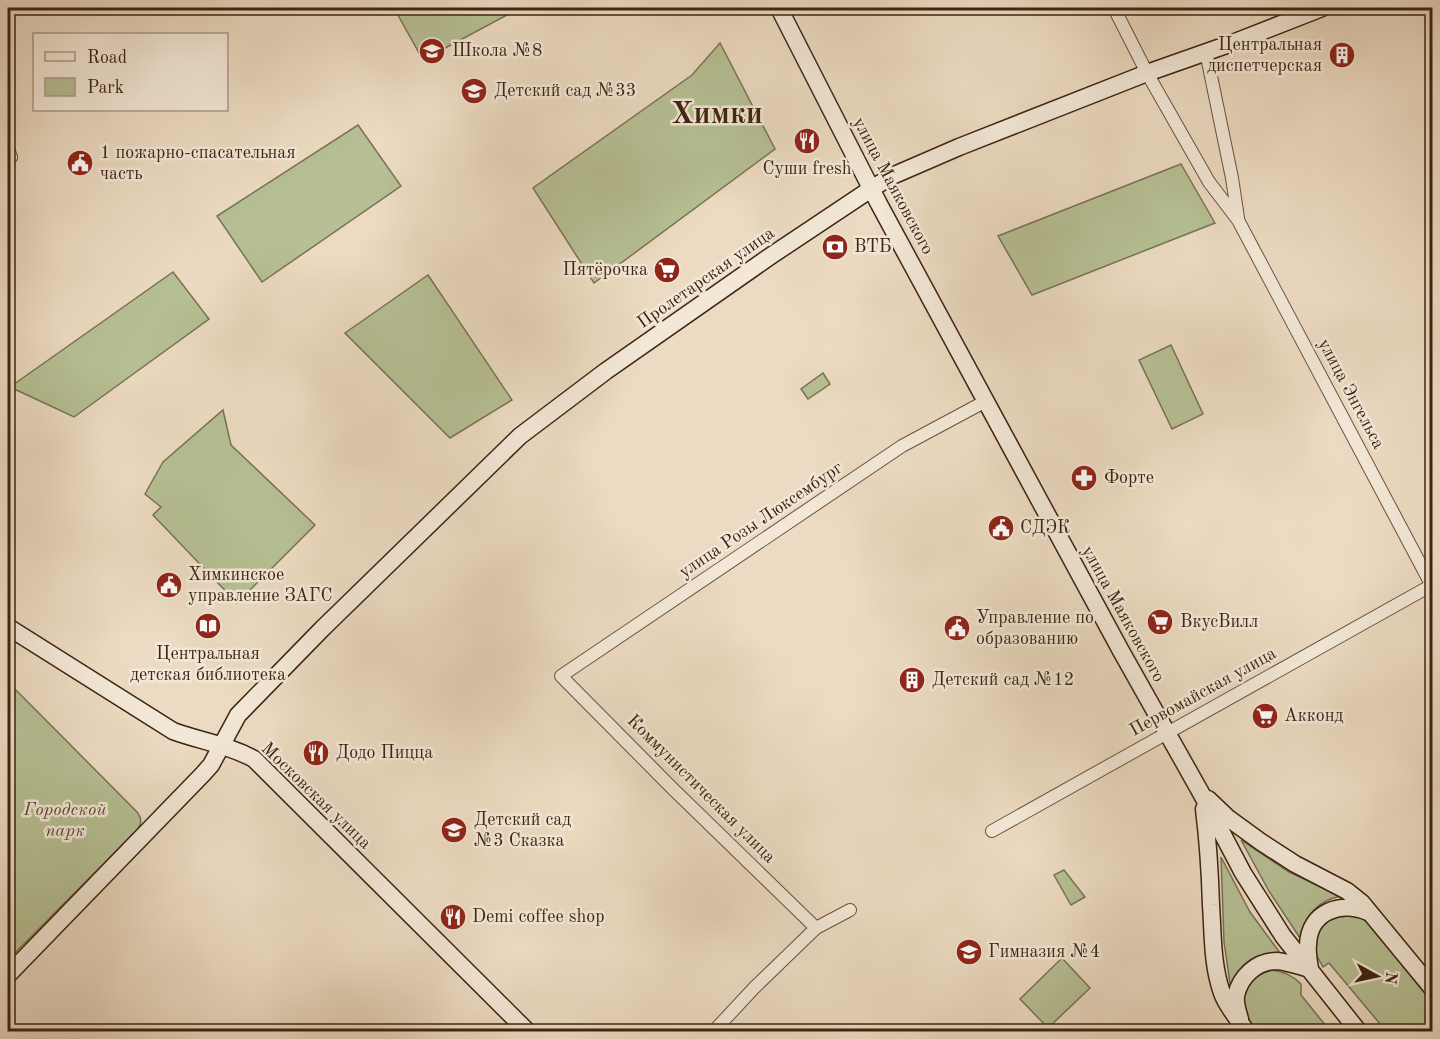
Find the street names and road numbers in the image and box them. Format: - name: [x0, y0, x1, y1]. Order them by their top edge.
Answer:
- street label: улица Маяковского: [849, 114, 937, 258]
- street label: Пролетарская улица: [634, 224, 778, 332]
- street label: улица Энгельса: [1314, 336, 1388, 452]
- street label: улица Розы Люксембург: [676, 458, 846, 581]
- street label: улица Маяковского: [1078, 543, 1168, 685]
- street label: Первомайская улица: [1127, 644, 1279, 740]
- street label: Коммунистическая улица: [623, 711, 779, 867]
- street label: Московская улица: [258, 739, 374, 853]

